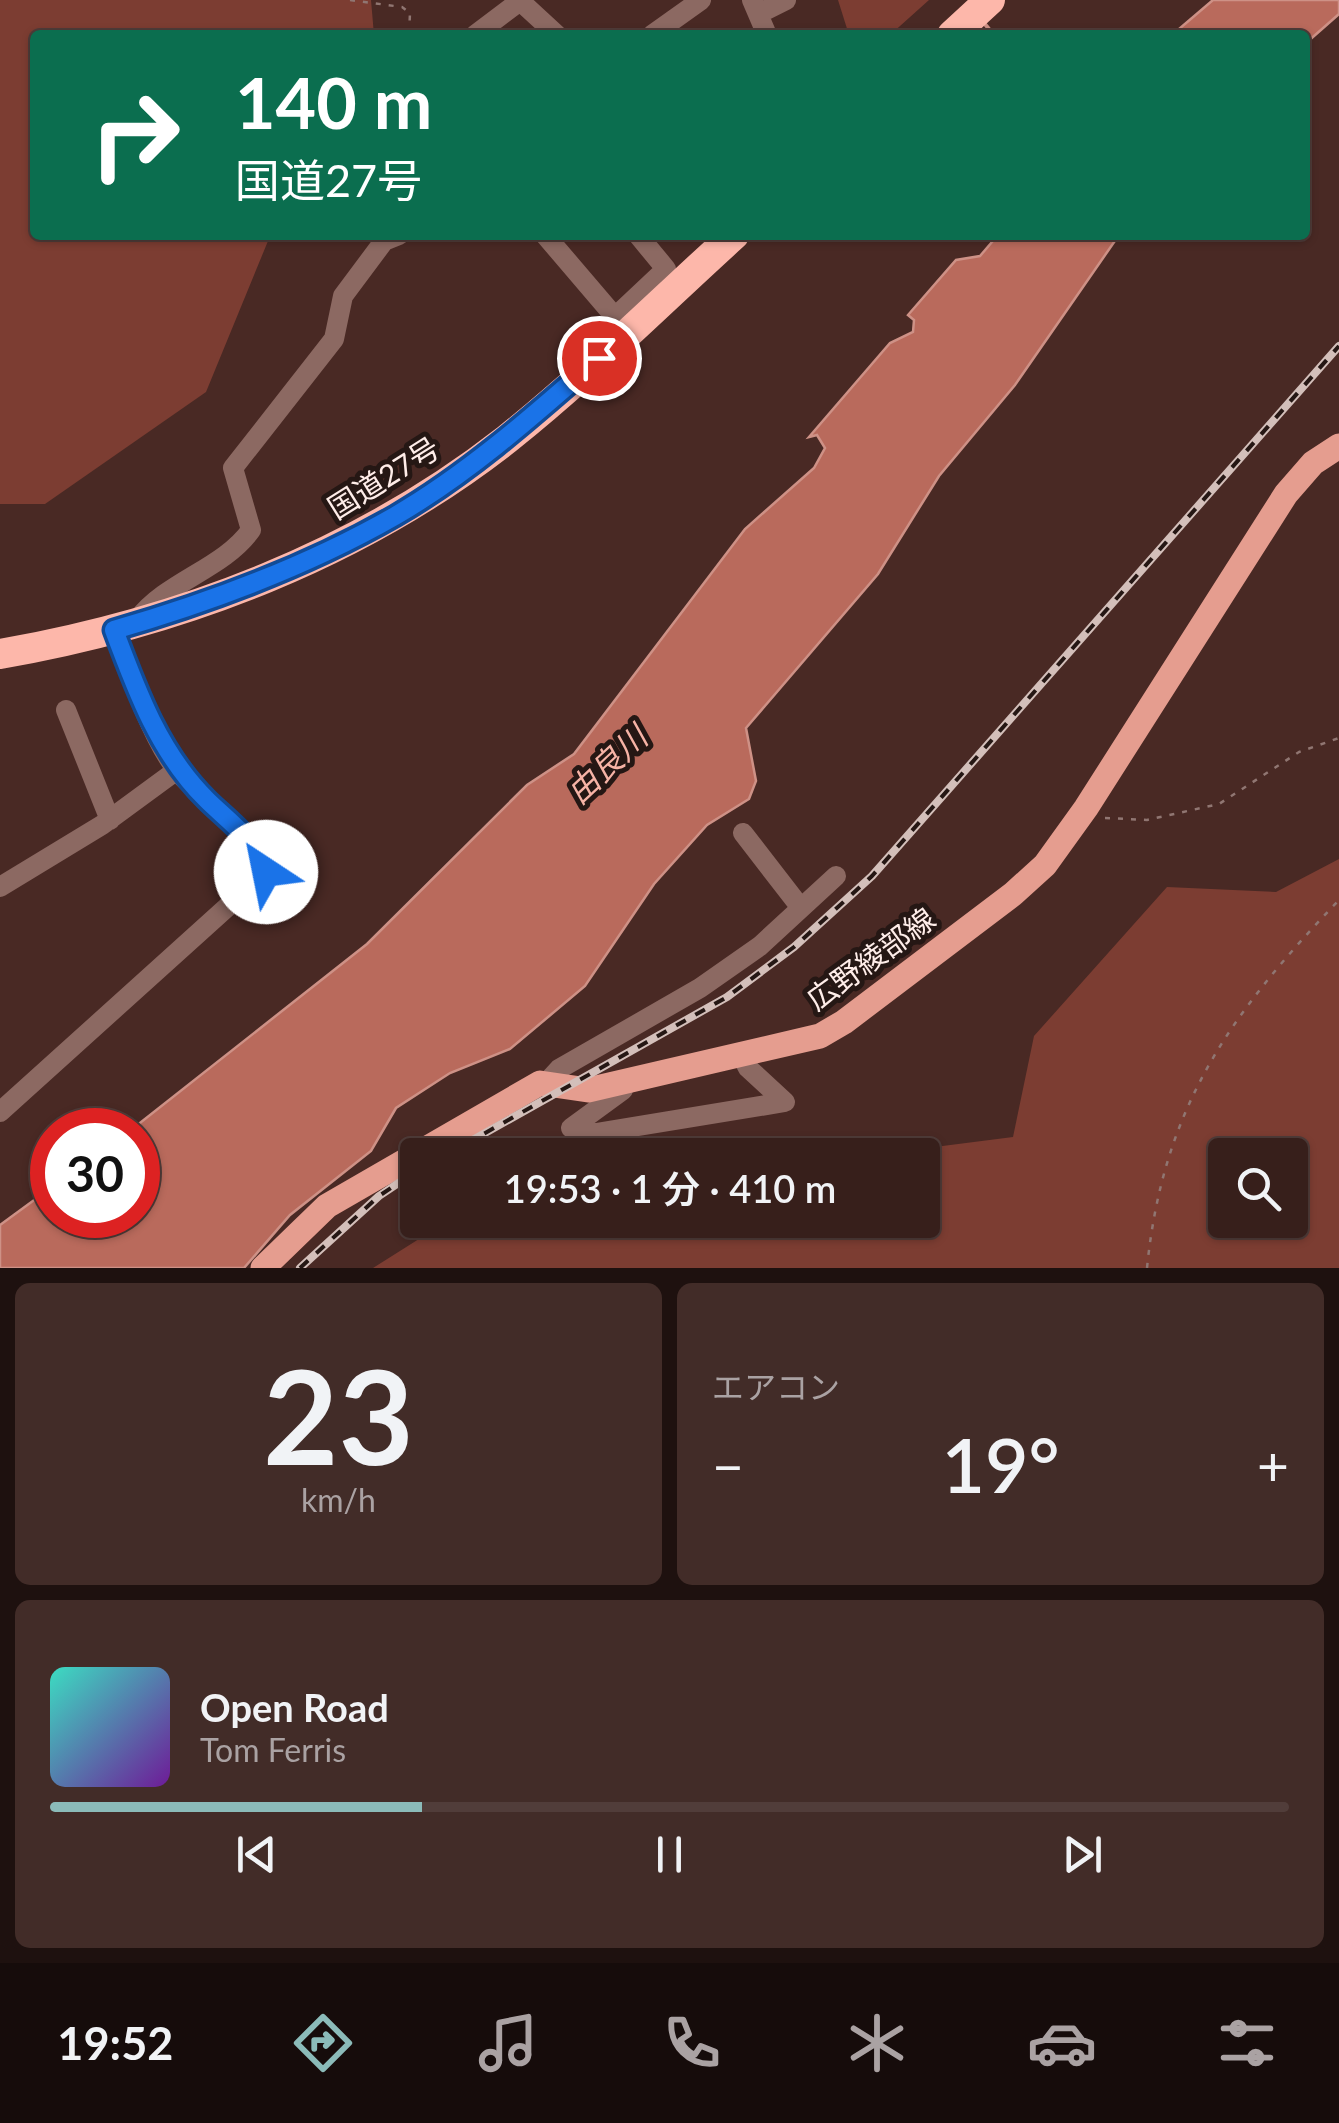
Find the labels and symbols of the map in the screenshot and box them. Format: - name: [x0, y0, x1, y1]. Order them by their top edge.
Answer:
- pin: [557, 316, 642, 401]
- street label: 国道27号: [321, 429, 445, 525]
- water label: 由良川: [558, 715, 657, 811]
- position arrow: [214, 820, 318, 924]
- street label: 広野綾部線: [799, 899, 941, 1017]
- speed limit sign: 30: [30, 1108, 160, 1238]

